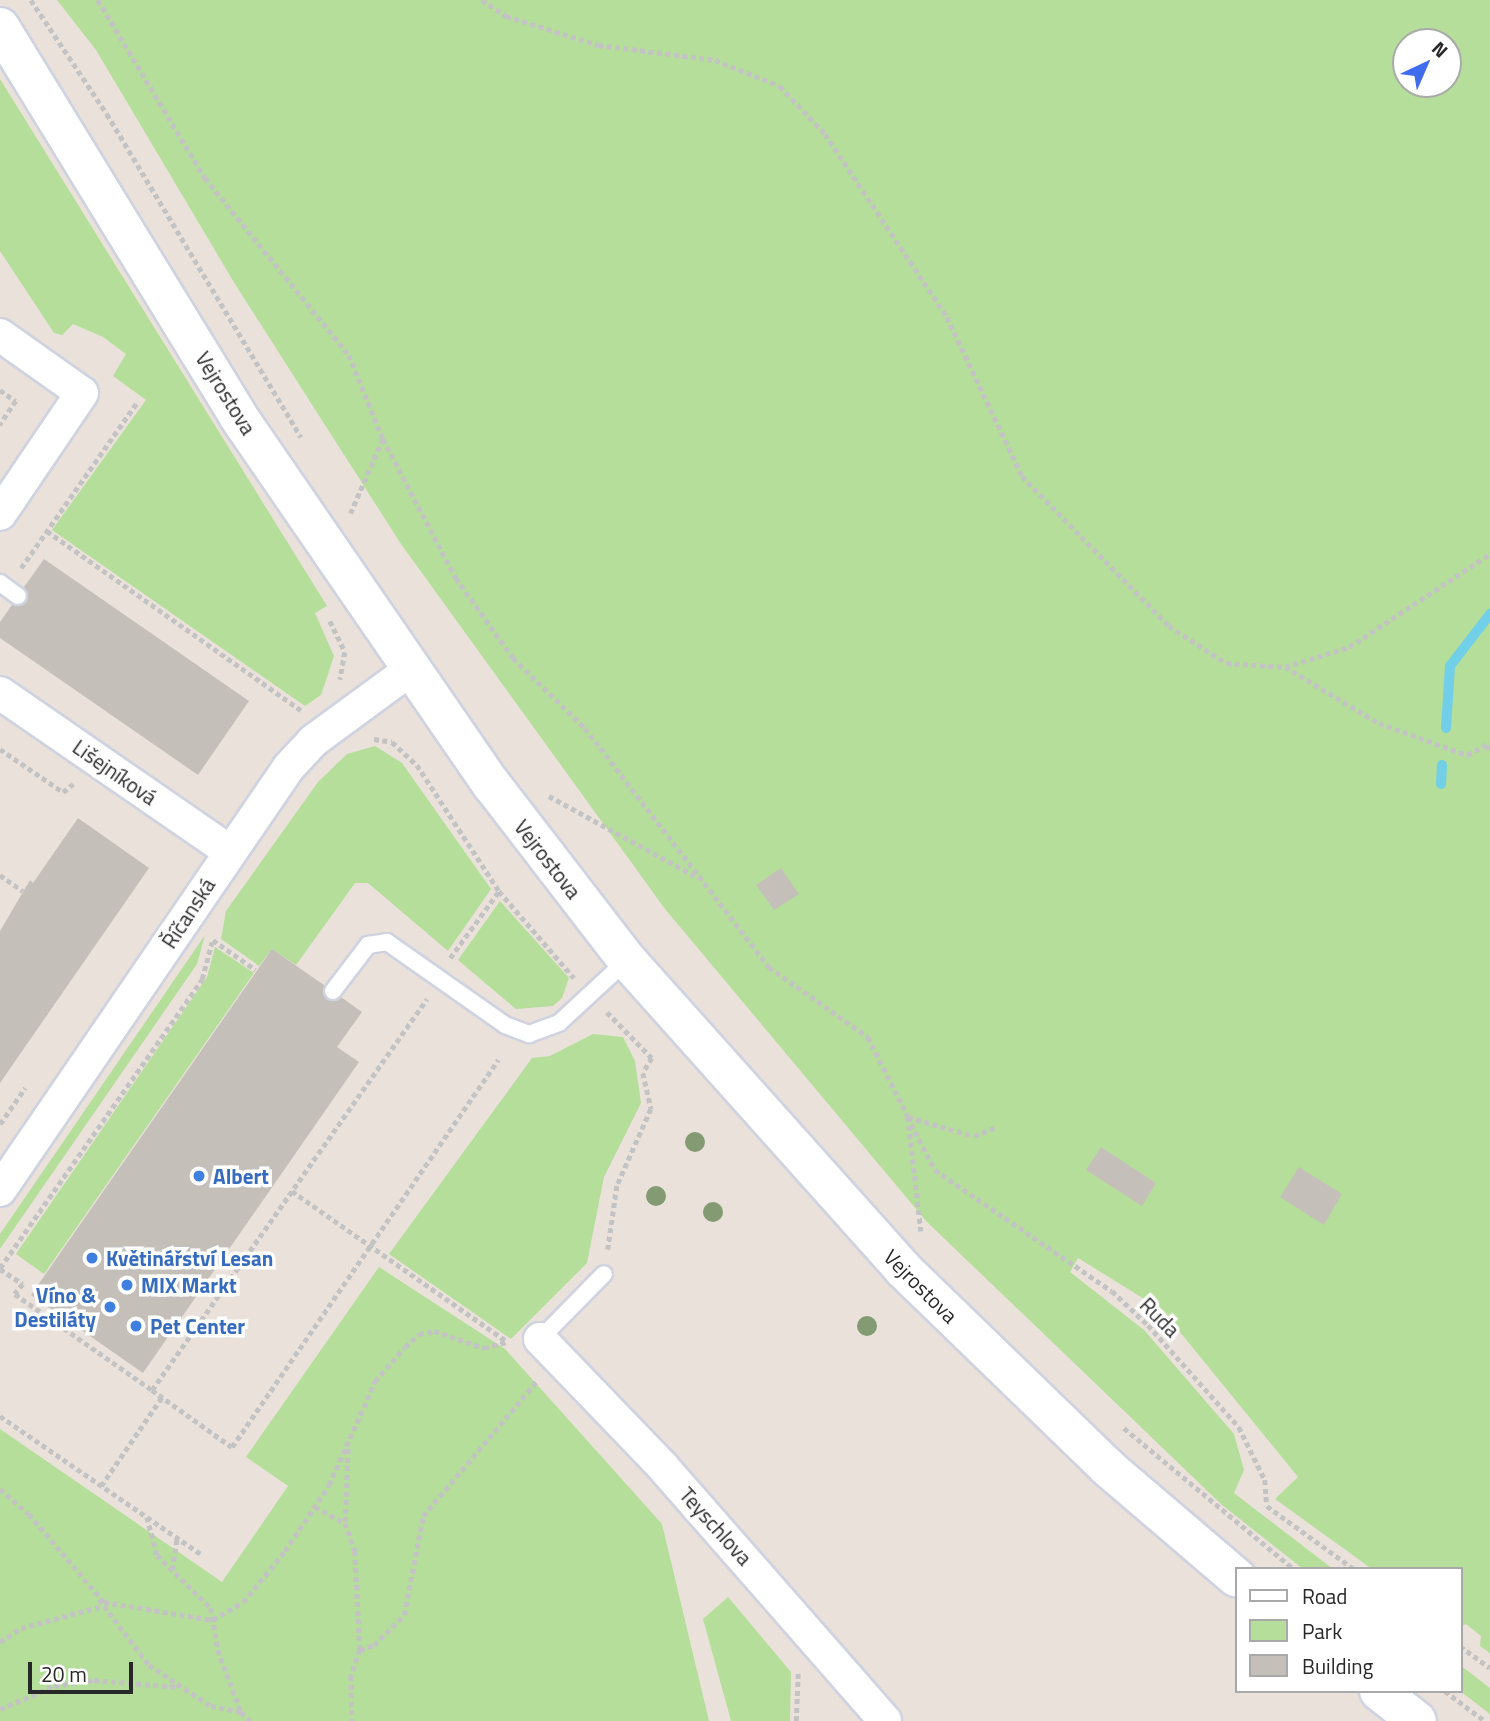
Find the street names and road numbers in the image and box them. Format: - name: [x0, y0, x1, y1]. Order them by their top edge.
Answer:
- street label: Vejrostova: [191, 347, 261, 439]
- street label: Lišejníková: [68, 734, 162, 810]
- street label: Vejrostova: [509, 814, 587, 904]
- street label: Říčanská: [156, 873, 220, 953]
- street label: Vejrostova: [879, 1244, 963, 1328]
- street label: Ruda: [1135, 1292, 1185, 1342]
- street label: Teyschlova: [675, 1482, 757, 1570]

